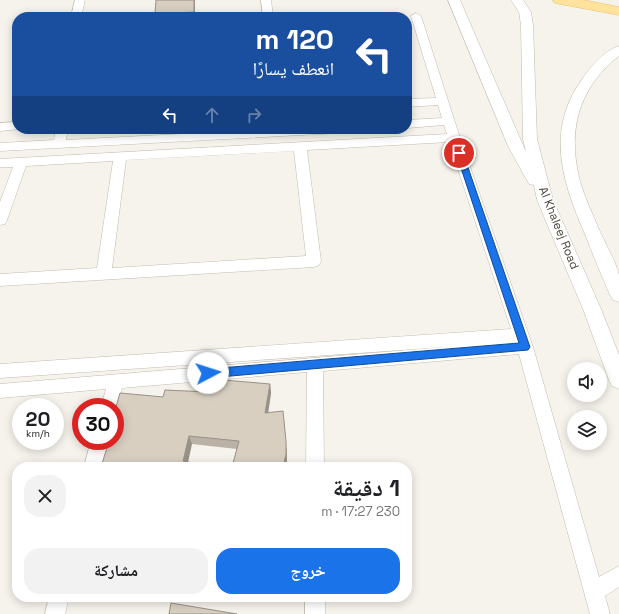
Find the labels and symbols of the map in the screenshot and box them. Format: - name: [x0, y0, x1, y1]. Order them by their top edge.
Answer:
- pin: [442, 136, 476, 170]
- street label: Al Khaleej Road: [535, 184, 583, 272]
- position arrow: [187, 352, 229, 394]
- speed limit sign: 30: [72, 398, 124, 450]

